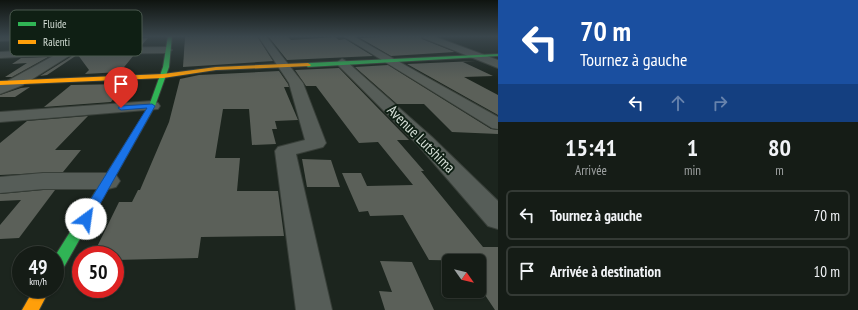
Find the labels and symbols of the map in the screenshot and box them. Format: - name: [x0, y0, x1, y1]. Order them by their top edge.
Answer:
- legend: [10, 10, 142, 56]
- text: Fluide: [43, 17, 67, 31]
- text: Ralenti: [43, 35, 70, 49]
- pin: [104, 67, 138, 108]
- street label: Avenue Lutshima: [383, 101, 459, 177]
- position arrow: [65, 198, 107, 240]
- speed limit sign: 50: [72, 246, 124, 298]
- north arrow: [442, 254, 486, 298]

